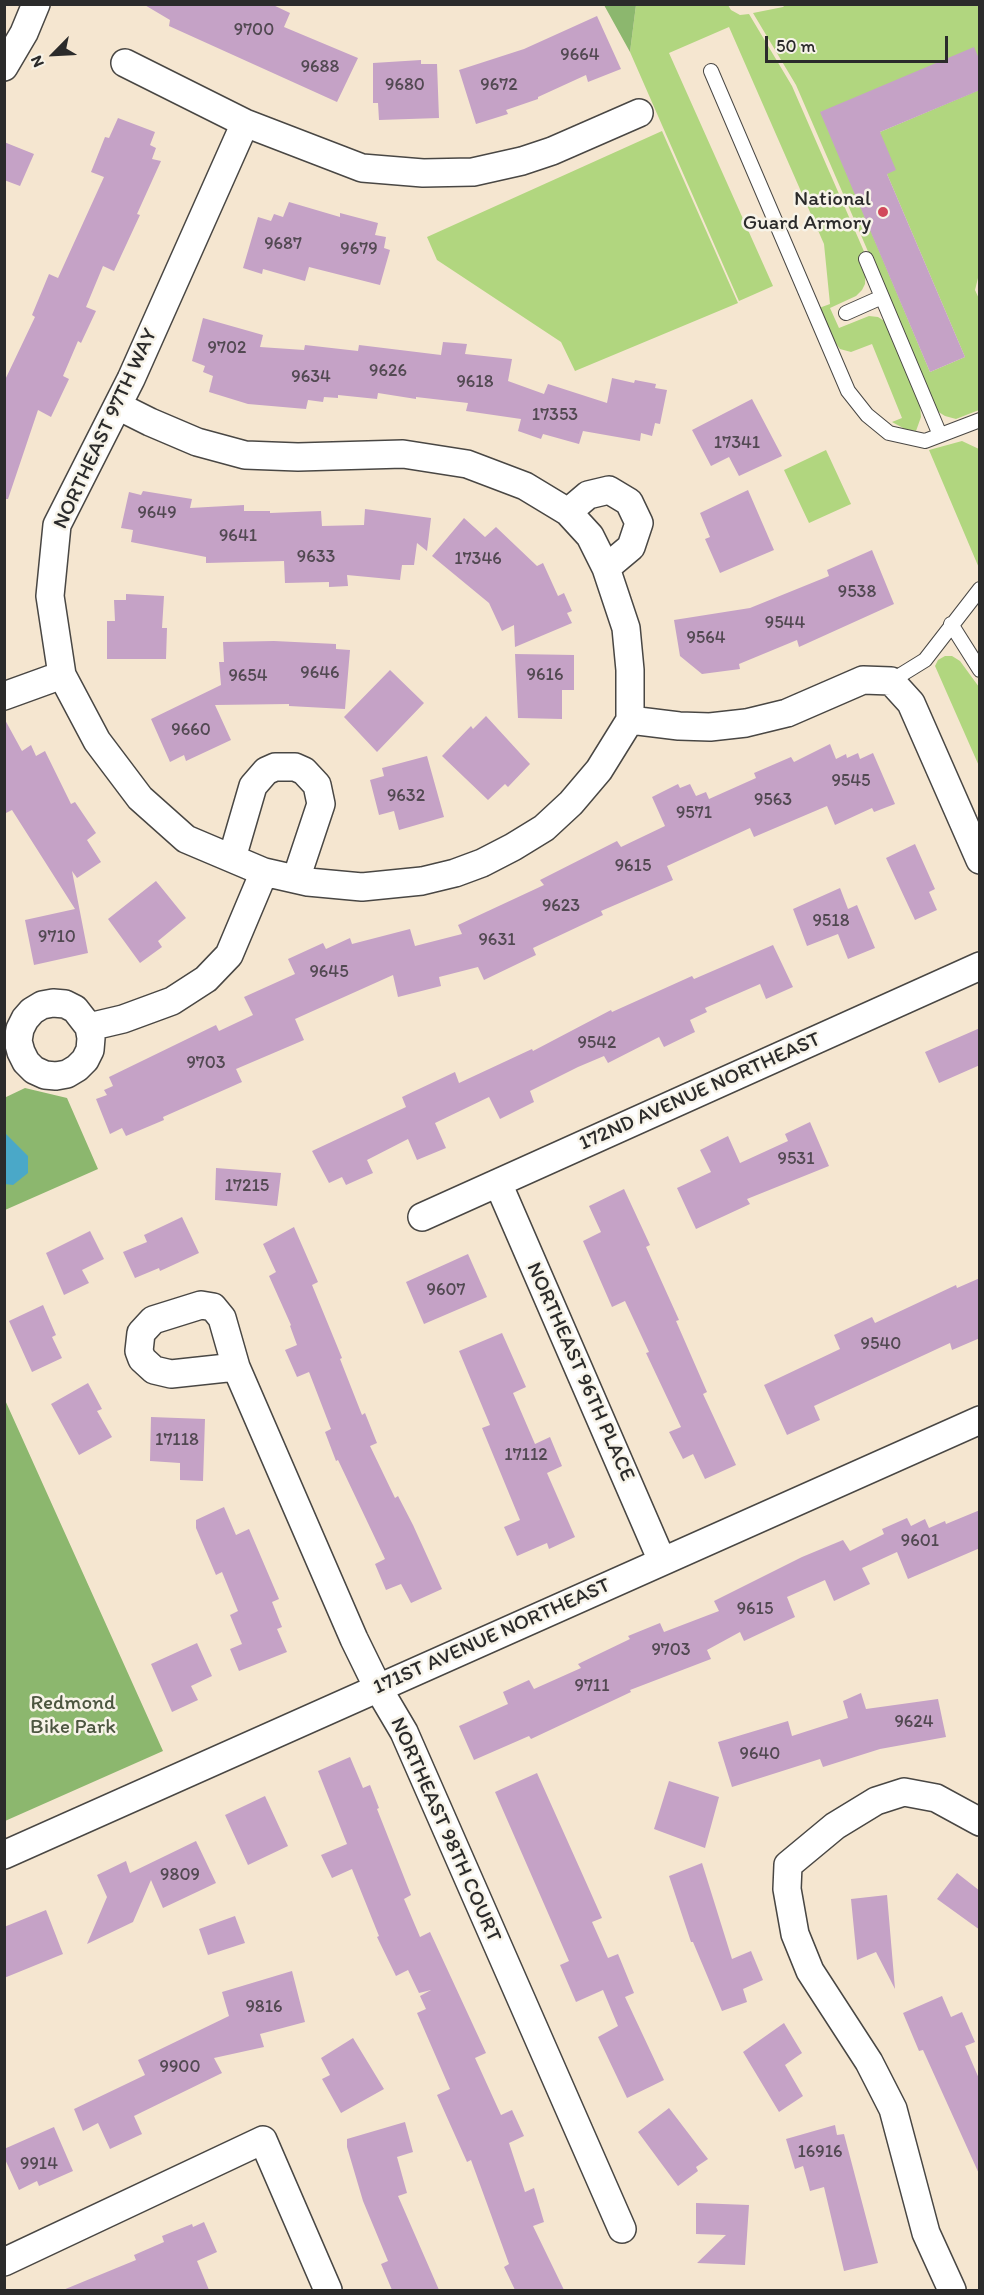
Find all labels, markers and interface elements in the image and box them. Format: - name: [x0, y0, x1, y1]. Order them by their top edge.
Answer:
- house number: 9700: [234, 19, 274, 41]
- north arrow: [24, 24, 84, 84]
- scale bar: [768, 24, 951, 62]
- text: 50 m: [776, 35, 816, 57]
- house number: 9664: [560, 44, 600, 66]
- text: N: [26, 53, 48, 70]
- house number: 9688: [301, 56, 339, 78]
- house number: 9680: [385, 74, 425, 96]
- house number: 9672: [480, 74, 518, 96]
- place label: National Guard Armory: [743, 187, 871, 237]
- marker: National Guard Armory: [876, 205, 890, 219]
- house number: 9687: [264, 233, 302, 255]
- house number: 9679: [340, 238, 378, 260]
- street label: NORTHEAST 97TH WAY: [49, 325, 163, 533]
- house number: 9702: [208, 337, 246, 359]
- house number: 9626: [369, 360, 407, 382]
- house number: 9634: [291, 366, 331, 388]
- house number: 9618: [456, 371, 494, 393]
- house number: 17353: [532, 404, 578, 426]
- house number: 17341: [714, 432, 760, 454]
- house number: 9649: [137, 502, 177, 524]
- house number: 9641: [219, 525, 257, 547]
- house number: 9633: [297, 546, 335, 568]
- house number: 17346: [454, 548, 502, 570]
- house number: 9538: [838, 581, 876, 603]
- house number: 9544: [765, 612, 805, 634]
- house number: 9564: [686, 627, 726, 649]
- house number: 9646: [300, 662, 340, 684]
- house number: 9616: [527, 664, 563, 686]
- house number: 9654: [228, 665, 268, 687]
- house number: 9660: [171, 719, 211, 741]
- house number: 9545: [831, 770, 871, 792]
- house number: 9632: [387, 785, 425, 807]
- house number: 9563: [754, 789, 792, 811]
- house number: 9571: [676, 802, 712, 824]
- house number: 9615: [615, 855, 651, 877]
- house number: 9623: [542, 895, 580, 917]
- house number: 9518: [812, 910, 850, 932]
- house number: 9710: [38, 926, 76, 948]
- house number: 9631: [478, 929, 516, 951]
- house number: 9645: [309, 961, 349, 983]
- street label: 172ND AVENUE NORTHEAST: [575, 1027, 825, 1157]
- house number: 9542: [577, 1032, 617, 1054]
- house number: 9703: [186, 1052, 226, 1074]
- house number: 9531: [777, 1148, 815, 1170]
- house number: 17215: [225, 1175, 269, 1197]
- street label: NORTHEAST 96TH PLACE: [520, 1259, 640, 1485]
- house number: 9607: [427, 1279, 465, 1301]
- house number: 9540: [861, 1333, 901, 1355]
- house number: 17118: [155, 1429, 199, 1451]
- house number: 17112: [504, 1444, 548, 1466]
- house number: 9601: [901, 1530, 939, 1552]
- street label: 171ST AVENUE NORTHEAST: [370, 1573, 614, 1701]
- house number: 9615: [737, 1598, 773, 1620]
- house number: 9703: [651, 1639, 691, 1661]
- house number: 9711: [574, 1675, 610, 1697]
- park label: Redmond Bike Park: [30, 1691, 116, 1741]
- house number: 9624: [894, 1711, 934, 1733]
- street label: NORTHEAST 98TH COURT: [384, 1714, 506, 1946]
- house number: 9640: [740, 1743, 780, 1765]
- house number: 9809: [160, 1864, 200, 1886]
- house number: 9816: [245, 1996, 283, 2018]
- house number: 9900: [159, 2056, 201, 2078]
- house number: 16916: [797, 2141, 843, 2163]
- house number: 9914: [20, 2153, 58, 2175]

